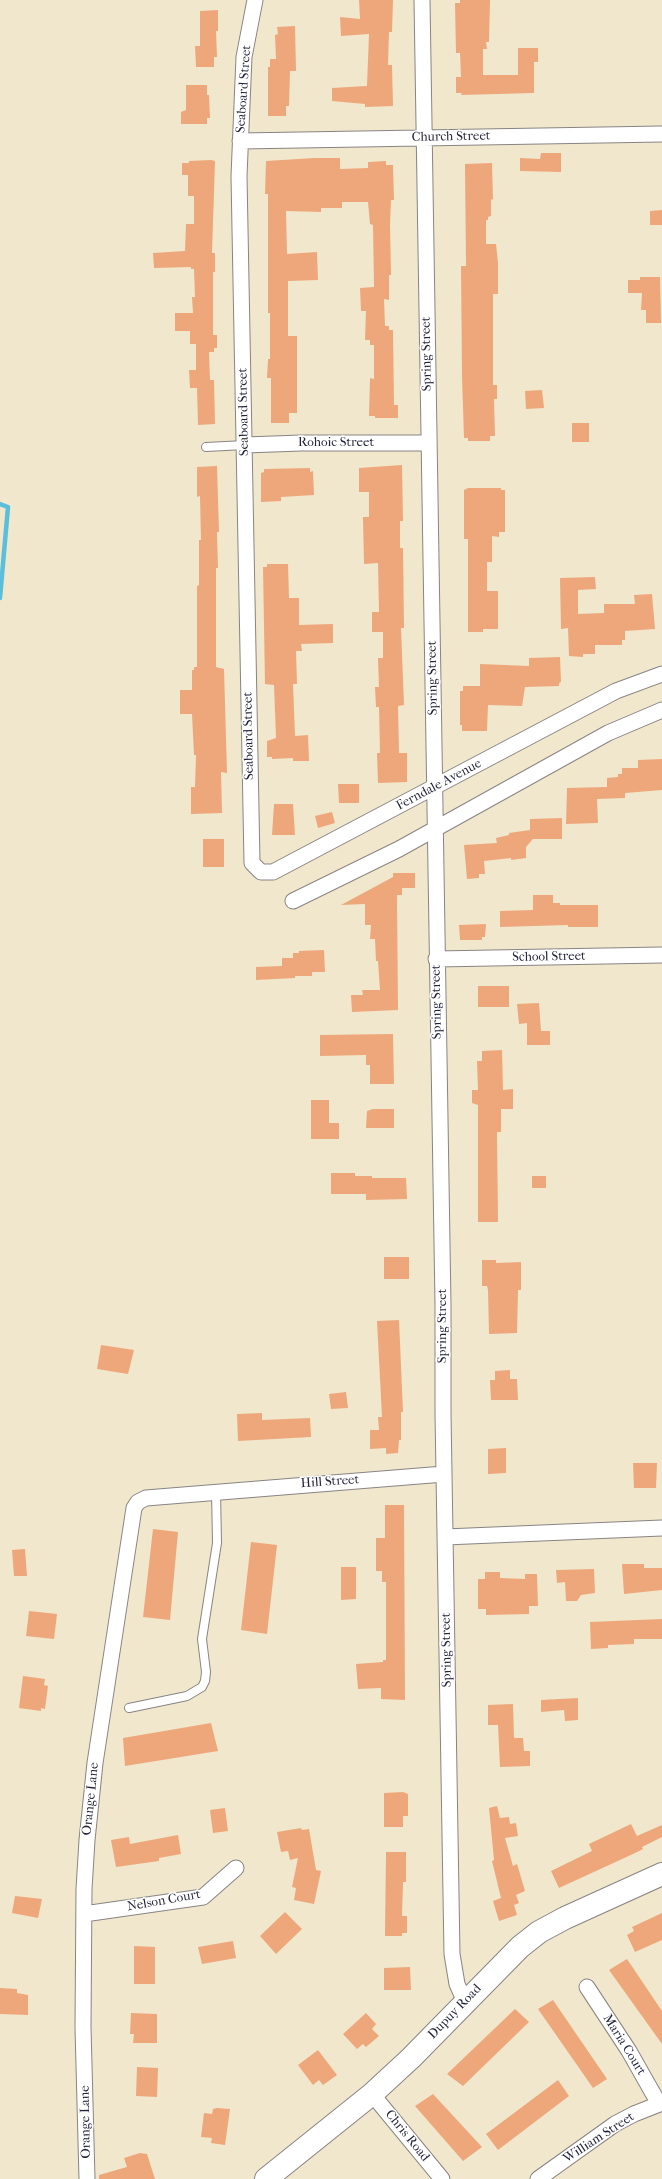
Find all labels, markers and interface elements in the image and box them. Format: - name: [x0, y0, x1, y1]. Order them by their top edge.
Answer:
- street label: Seaboard Street: [233, 45, 255, 133]
- street label: Church Street: [411, 129, 491, 145]
- street label: Spring Street: [419, 317, 435, 391]
- street label: Seaboard Street: [235, 368, 253, 456]
- street label: Rohoic Street: [298, 435, 374, 451]
- street label: Spring Street: [425, 641, 441, 715]
- street label: Seaboard Street: [240, 692, 258, 780]
- street label: Ferndale Avenue: [394, 756, 484, 814]
- street label: School Street: [512, 949, 586, 965]
- street label: Spring Street: [429, 965, 445, 1039]
- street label: Spring Street: [435, 1289, 451, 1363]
- street label: Hill Street: [300, 1472, 360, 1492]
- street label: Spring Street: [439, 1613, 455, 1687]
- street label: Orange Lane: [79, 1762, 103, 1836]
- street label: Nelson Court: [126, 1887, 202, 1915]
- street label: Dupuy Road: [425, 1981, 485, 2043]
- street label: Maria Court: [599, 2012, 649, 2078]
- street label: Orange Lane: [78, 2085, 94, 2159]
- street label: Chris Road: [381, 2107, 433, 2165]
- street label: William Street: [561, 2109, 637, 2167]

